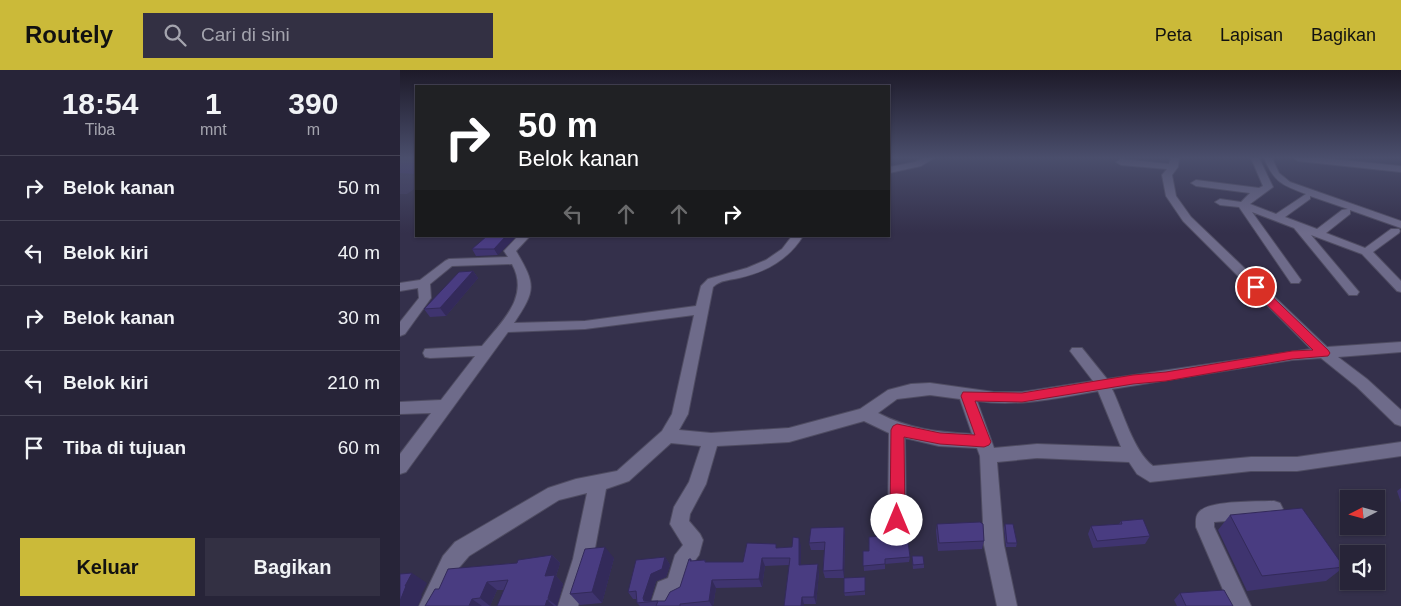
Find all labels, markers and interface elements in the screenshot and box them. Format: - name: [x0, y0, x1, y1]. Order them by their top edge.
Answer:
- search box: [143, 13, 493, 58]
- text: Routely: [25, 21, 113, 48]
- icon: search: [161, 21, 189, 49]
- text: Cari di sini: [201, 24, 290, 45]
- text: Peta: [1155, 25, 1192, 45]
- text: Lapisan: [1220, 25, 1283, 45]
- text: Bagikan: [1311, 25, 1376, 45]
- text: 18:54: [62, 87, 138, 120]
- text: 1: [205, 87, 222, 120]
- text: 390: [288, 87, 338, 120]
- icon: right: [435, 105, 500, 170]
- text: 50 m: [518, 105, 598, 144]
- text: Tiba: [85, 121, 115, 138]
- text: mnt: [200, 121, 227, 138]
- text: m: [307, 121, 320, 138]
- text: Belok kanan: [518, 146, 639, 171]
- icon: right: [20, 174, 48, 202]
- text: Belok kanan: [63, 177, 175, 198]
- text: 50 m: [338, 177, 380, 198]
- icon: left: [559, 200, 587, 228]
- icon: ahead: [612, 200, 640, 228]
- icon: ahead: [665, 200, 693, 228]
- icon: right: [718, 200, 746, 228]
- icon: left: [20, 239, 48, 267]
- text: Belok kiri: [63, 242, 149, 263]
- text: 40 m: [338, 242, 380, 263]
- pin: [1235, 266, 1277, 308]
- icon: arrive: [1242, 273, 1270, 301]
- icon: right: [20, 304, 48, 332]
- text: Belok kanan: [63, 307, 175, 328]
- text: 30 m: [338, 307, 380, 328]
- icon: left: [20, 369, 48, 397]
- text: Belok kiri: [63, 372, 149, 393]
- text: 210 m: [327, 372, 380, 393]
- icon: arrive: [20, 434, 48, 462]
- text: Tiba di tujuan: [63, 437, 186, 458]
- text: 60 m: [338, 437, 380, 458]
- north arrow: [1340, 490, 1385, 535]
- map controls: [1340, 490, 1385, 590]
- position arrow: [870, 493, 922, 545]
- button: Keluar: [20, 538, 195, 596]
- button: Bagikan: [205, 538, 380, 596]
- button: sound: [1340, 545, 1385, 590]

